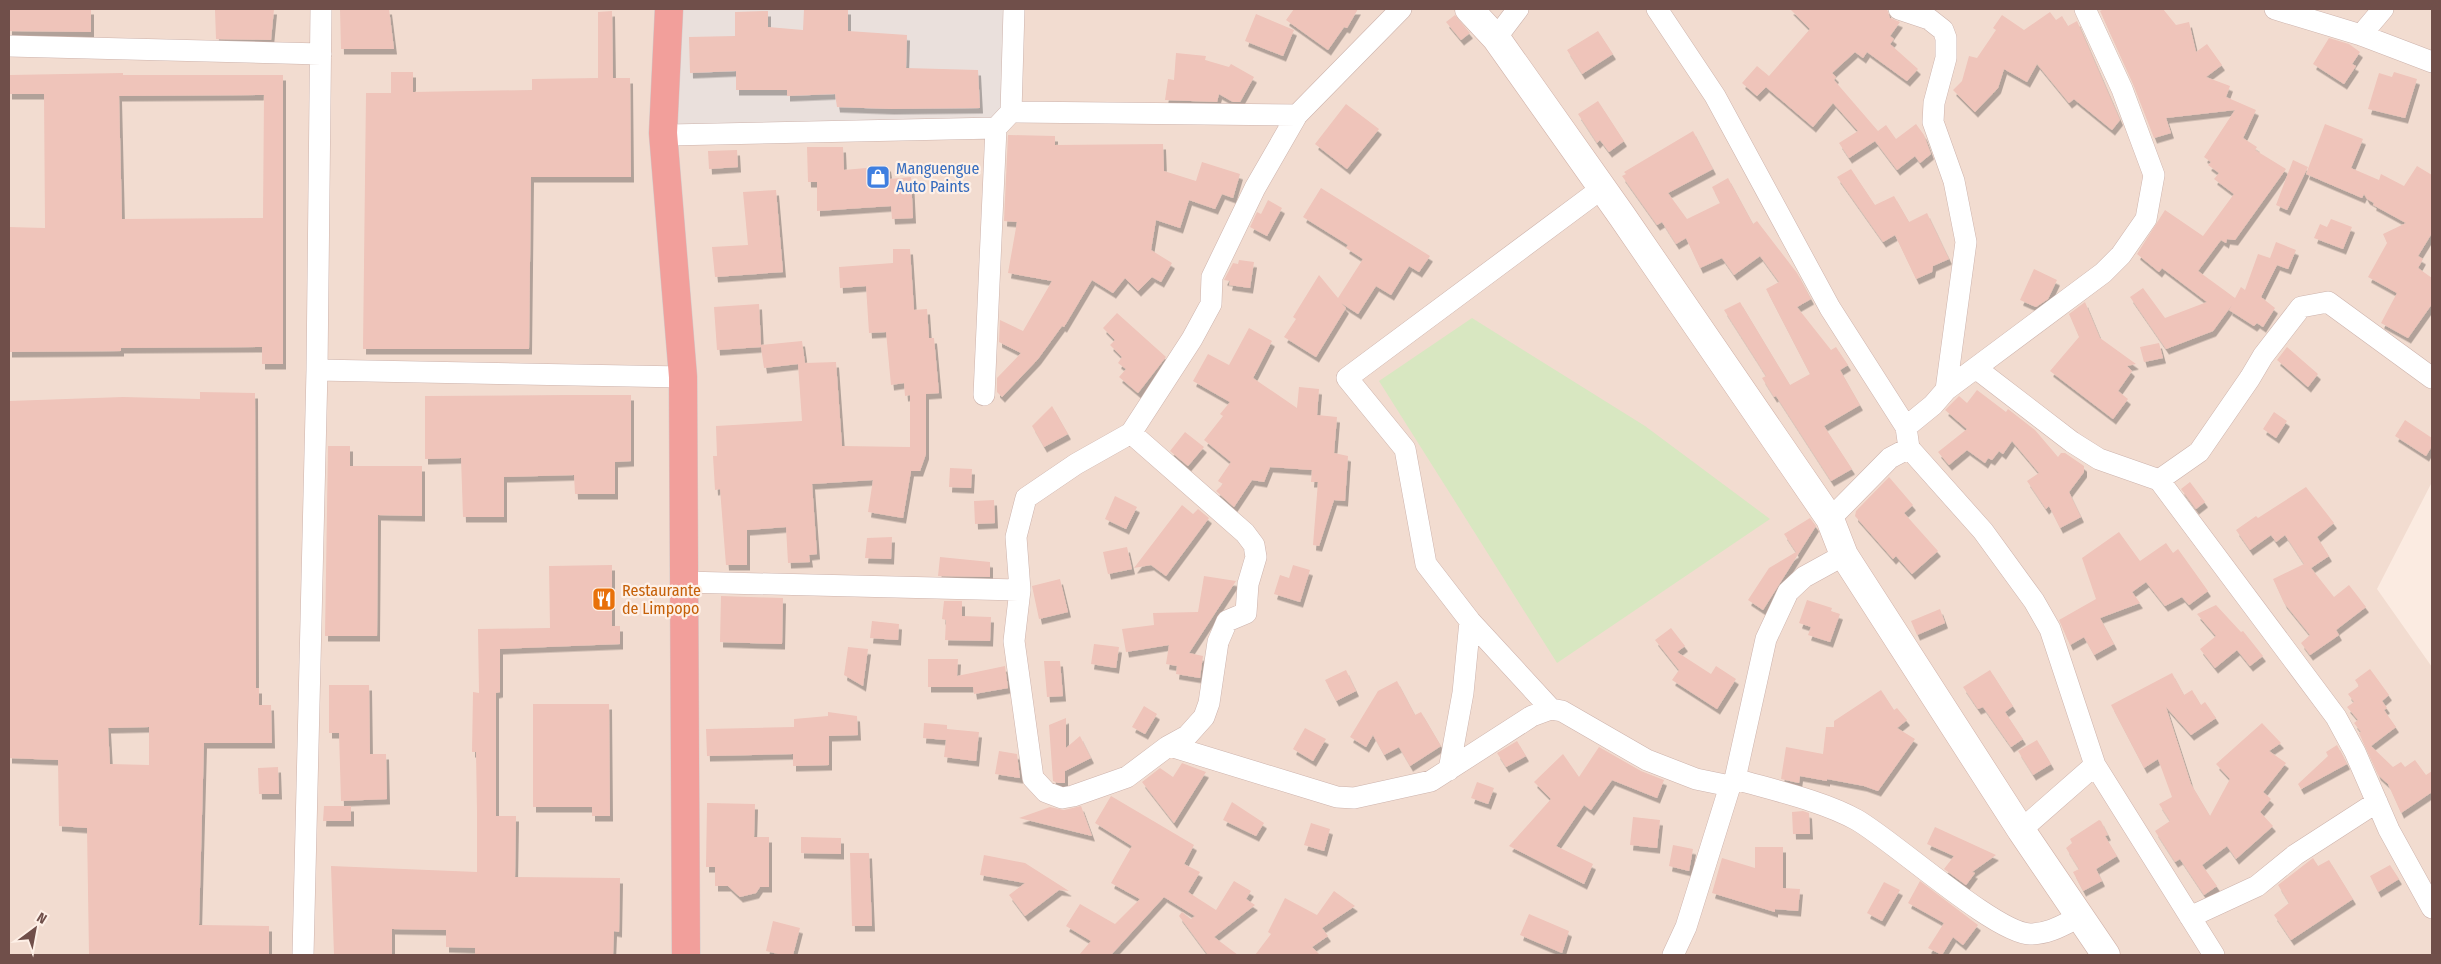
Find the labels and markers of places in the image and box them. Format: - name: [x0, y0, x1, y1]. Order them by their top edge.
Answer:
- place label: Manguengue Auto Paints: [896, 159, 979, 196]
- shop icon: Manguengue Auto Paints: [865, 164, 891, 190]
- place label: Restaurante de Limpopo: [622, 581, 701, 618]
- restaurant icon: Restaurante de Limpopo: [591, 586, 617, 612]

